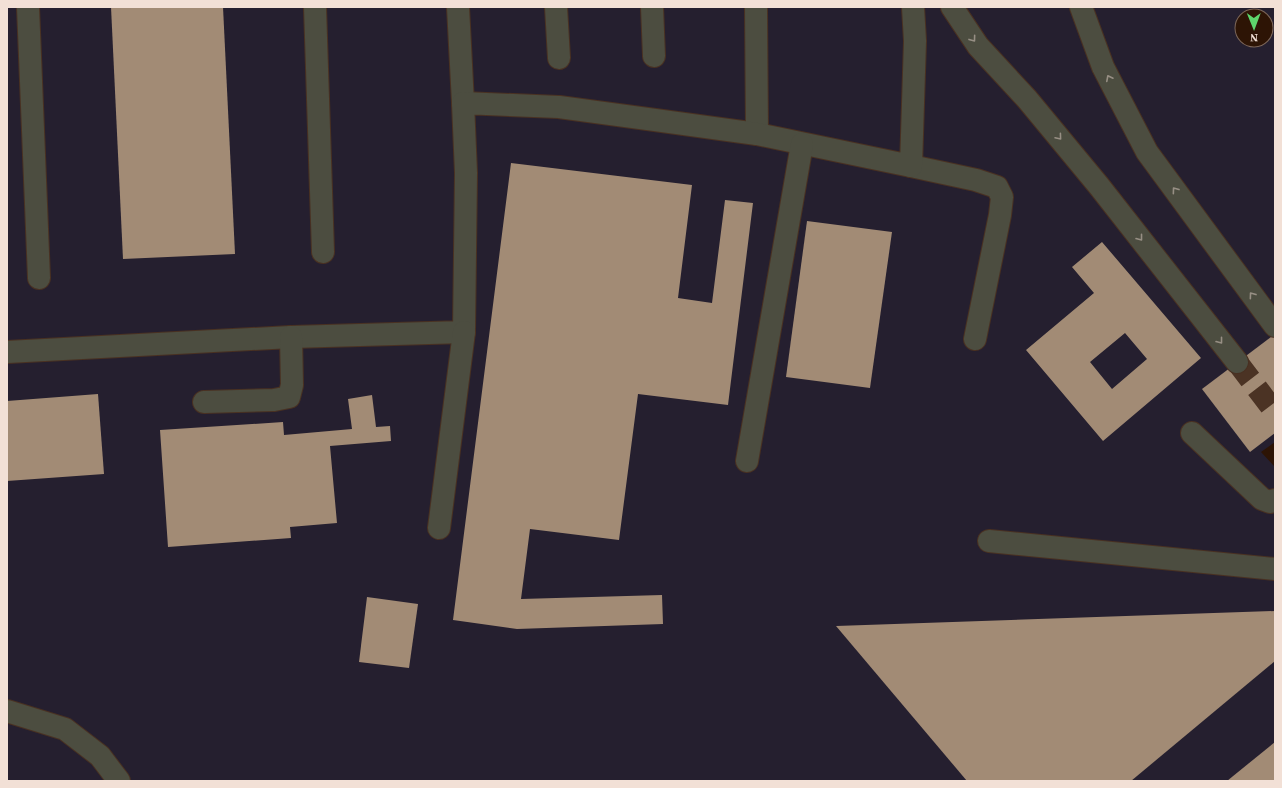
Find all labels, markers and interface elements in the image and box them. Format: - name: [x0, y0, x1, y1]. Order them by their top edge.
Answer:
- north arrow: [1234, 8, 1274, 48]
- text: N: [1250, 30, 1258, 45]
- one-way arrow: [968, 35, 975, 42]
- one-way arrow: [1106, 75, 1114, 82]
- one-way arrow: [1054, 132, 1061, 140]
- one-way arrow: [1173, 187, 1180, 194]
- one-way arrow: [1136, 234, 1143, 241]
- one-way arrow: [1250, 292, 1257, 299]
- one-way arrow: [1215, 336, 1222, 343]

